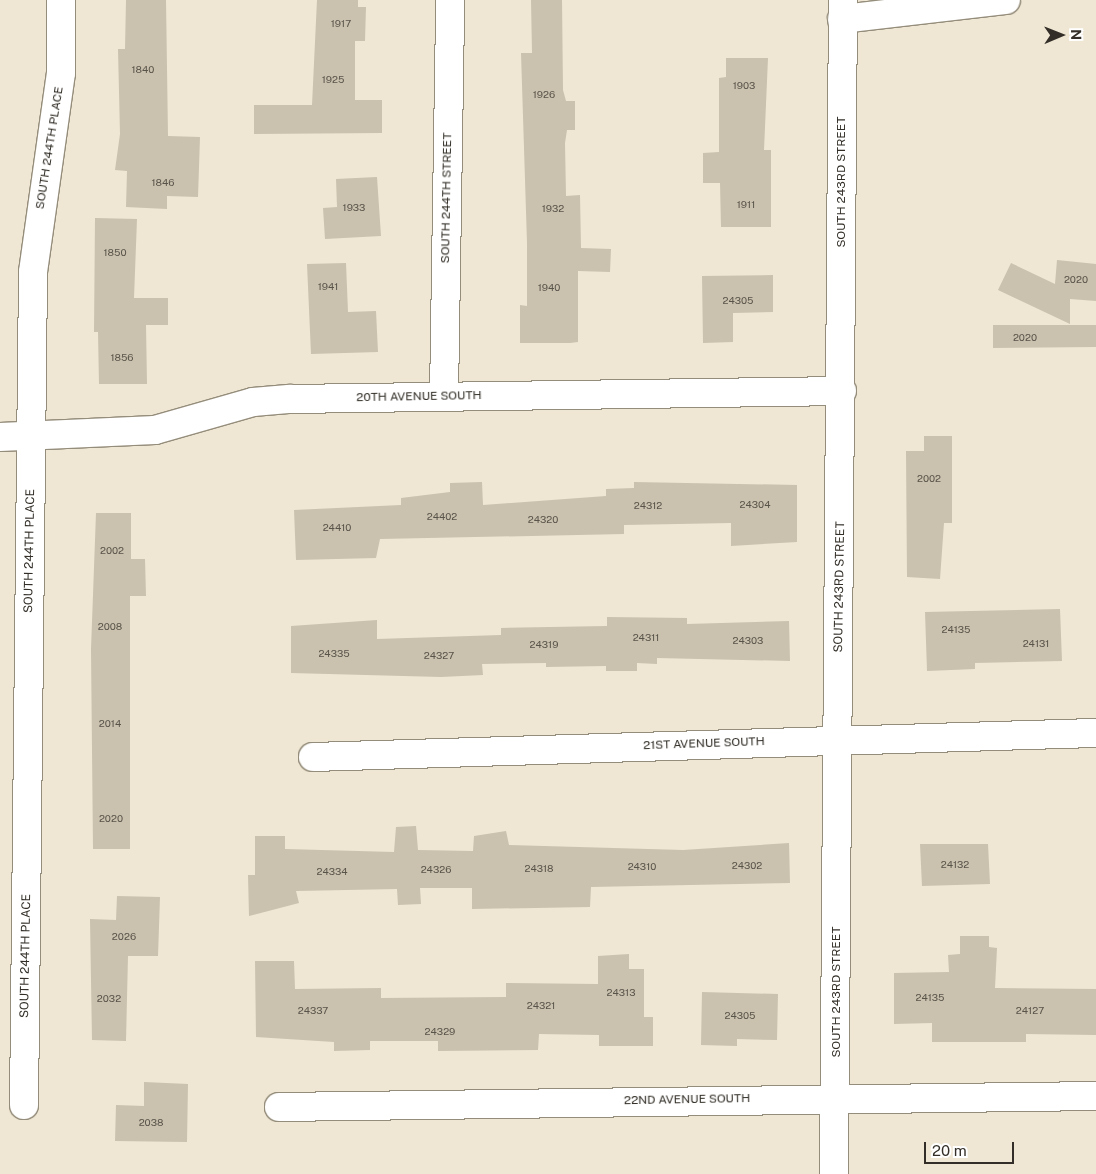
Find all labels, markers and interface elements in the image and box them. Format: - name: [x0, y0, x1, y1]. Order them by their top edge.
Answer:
- north arrow: [1036, 10, 1086, 60]
- house number: 1917: [331, 18, 351, 30]
- text: N: [1068, 29, 1084, 40]
- house number: 1840: [132, 64, 154, 76]
- house number: 1925: [322, 74, 344, 86]
- house number: 1903: [733, 80, 755, 92]
- street label: SOUTH 244TH PLACE: [33, 86, 67, 210]
- house number: 1926: [533, 89, 555, 101]
- street label: SOUTH 243RD STREET: [835, 116, 849, 248]
- street label: SOUTH 244TH STREET: [439, 132, 455, 264]
- house number: 1846: [151, 177, 175, 189]
- house number: 1911: [737, 199, 755, 211]
- house number: 1933: [343, 202, 365, 214]
- house number: 1932: [542, 203, 564, 215]
- house number: 1850: [103, 247, 127, 259]
- house number: 2020: [1064, 274, 1088, 286]
- house number: 1941: [318, 281, 338, 293]
- house number: 1940: [538, 282, 560, 294]
- house number: 24305: [722, 295, 754, 307]
- house number: 2020: [1013, 332, 1037, 344]
- house number: 1856: [110, 352, 134, 364]
- street label: 20TH AVENUE SOUTH: [356, 389, 482, 405]
- house number: 2002: [917, 473, 941, 485]
- street label: SOUTH 244TH PLACE: [22, 489, 38, 613]
- house number: 24304: [740, 499, 770, 511]
- house number: 24312: [634, 500, 662, 512]
- house number: 24402: [427, 511, 457, 523]
- house number: 24320: [528, 514, 558, 526]
- street label: SOUTH 243RD STREET: [832, 521, 848, 653]
- house number: 24410: [323, 522, 351, 534]
- house number: 2002: [100, 545, 124, 557]
- house number: 2008: [98, 621, 122, 633]
- house number: 24135: [941, 624, 971, 636]
- house number: 24311: [633, 632, 659, 644]
- house number: 24303: [733, 635, 763, 647]
- house number: 24131: [1023, 638, 1049, 650]
- house number: 24319: [530, 639, 558, 651]
- house number: 24335: [318, 648, 350, 660]
- house number: 24327: [424, 650, 454, 662]
- house number: 2014: [99, 718, 121, 730]
- street label: 21ST AVENUE SOUTH: [643, 735, 765, 753]
- house number: 2020: [99, 813, 123, 825]
- house number: 24132: [941, 859, 969, 871]
- house number: 24302: [732, 860, 762, 872]
- house number: 24310: [628, 861, 656, 873]
- house number: 24318: [524, 863, 554, 875]
- house number: 24326: [421, 864, 451, 876]
- house number: 24334: [316, 866, 348, 878]
- street label: SOUTH 244TH PLACE: [18, 894, 34, 1018]
- street label: SOUTH 243RD STREET: [830, 926, 844, 1058]
- house number: 2026: [112, 931, 136, 943]
- house number: 24313: [607, 987, 635, 999]
- house number: 24135: [915, 992, 945, 1004]
- house number: 2032: [97, 993, 121, 1005]
- house number: 24321: [527, 1000, 555, 1012]
- house number: 24337: [298, 1005, 328, 1017]
- house number: 24127: [1016, 1005, 1044, 1017]
- house number: 24305: [724, 1010, 756, 1022]
- house number: 24329: [425, 1026, 455, 1038]
- street label: 22ND AVENUE SOUTH: [624, 1092, 750, 1108]
- house number: 2038: [139, 1117, 163, 1129]
- scale bar: [926, 1132, 1016, 1164]
- text: 20 m: [932, 1142, 967, 1159]

